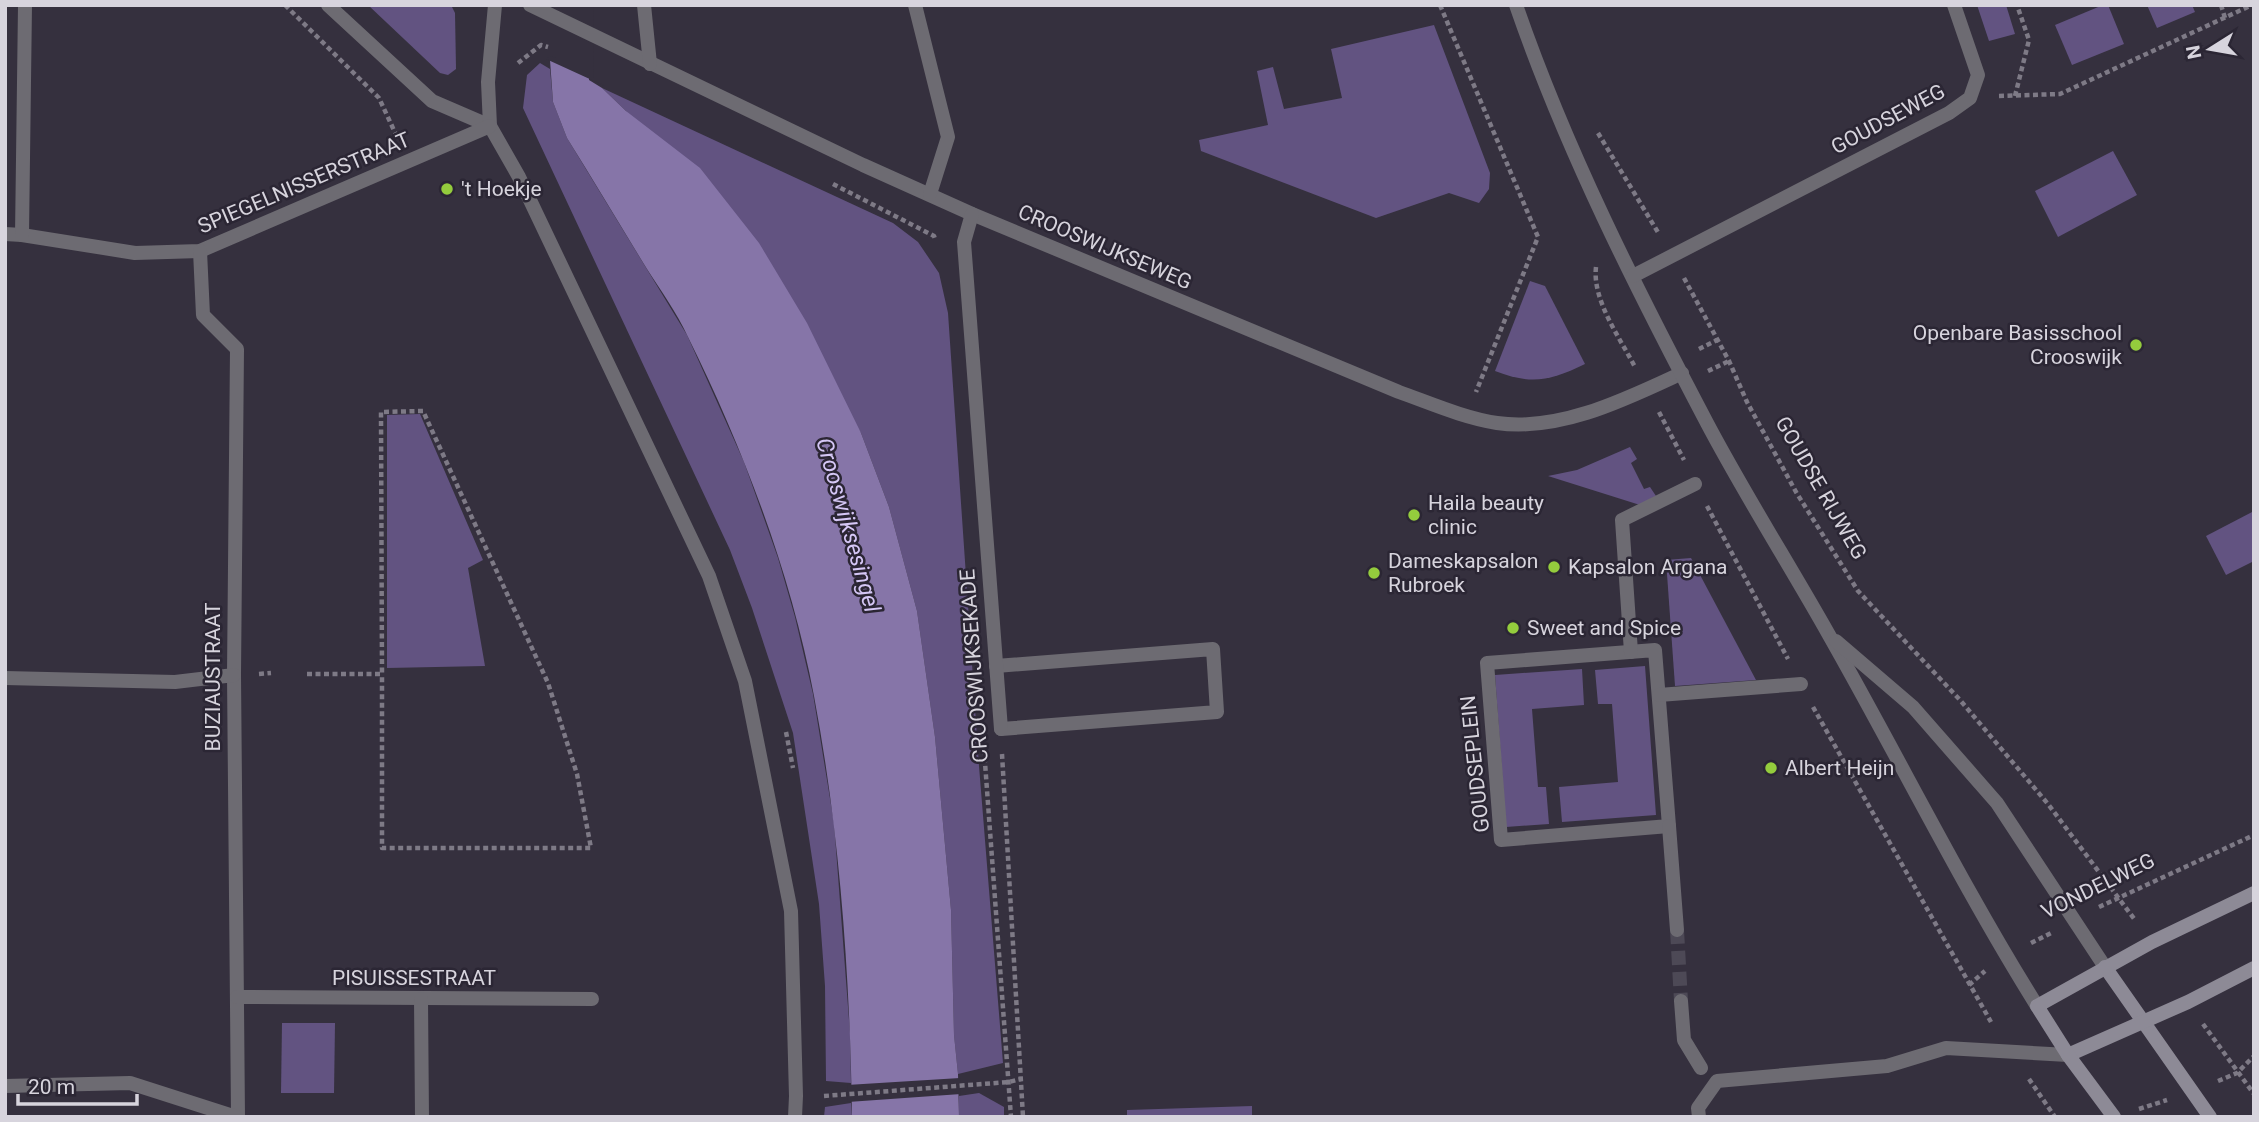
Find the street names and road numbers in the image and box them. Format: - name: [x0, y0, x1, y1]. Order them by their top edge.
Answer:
- street label: GOUDSEWEG: [1827, 79, 1949, 159]
- street label: SPIEGELNISSERSTRAAT: [194, 127, 414, 239]
- street label: CROOSWIJKSEWEG: [1015, 200, 1195, 294]
- street label: GOUDSE RIJWEG: [1770, 412, 1872, 564]
- street label: CROOSWIJKSEKADE: [955, 568, 993, 764]
- street label: BUZIAUSTRAAT: [201, 602, 225, 751]
- street label: GOUDSEPLEIN: [1456, 694, 1494, 834]
- street label: VONDELWEG: [2037, 848, 2159, 924]
- street label: PISUISSESTRAAT: [332, 966, 497, 990]

